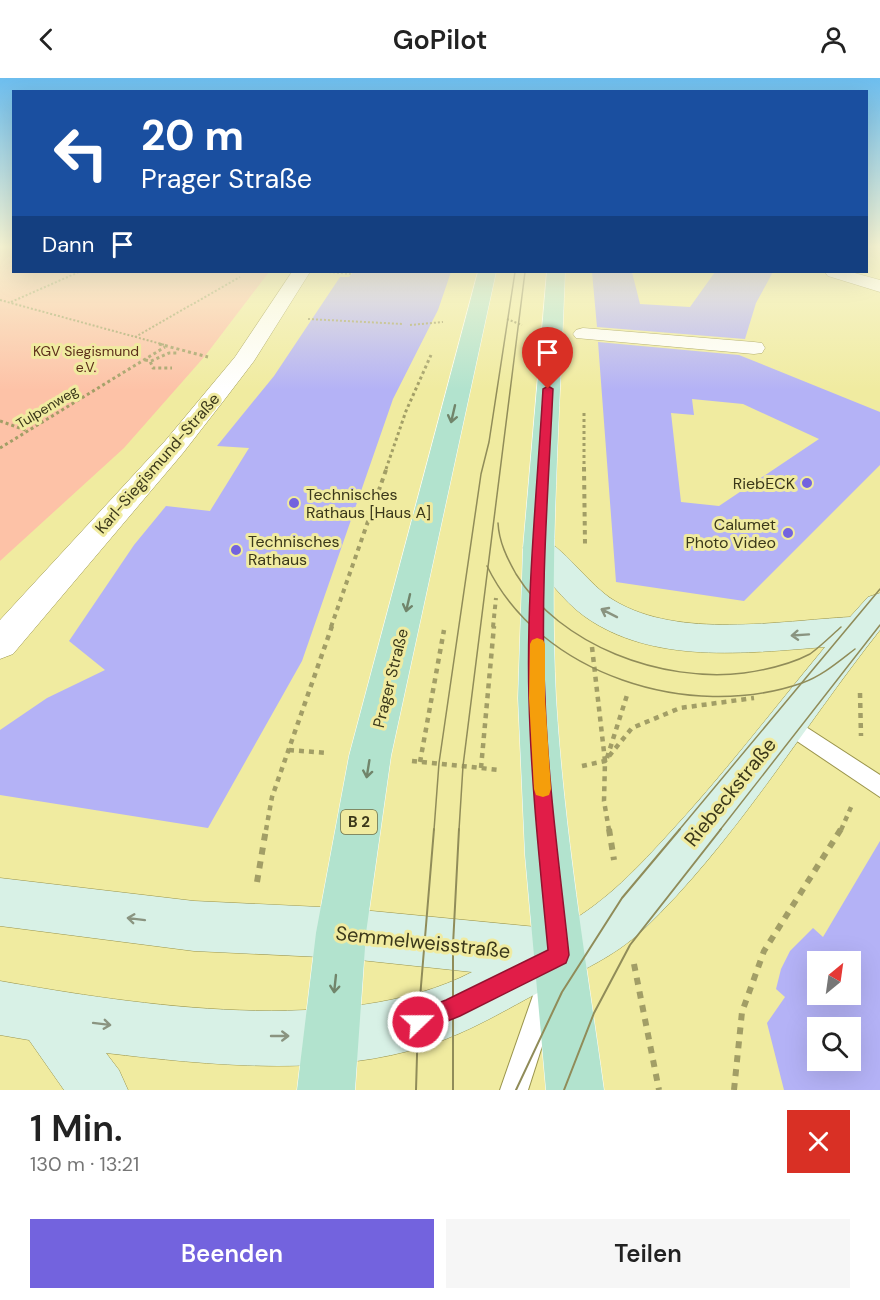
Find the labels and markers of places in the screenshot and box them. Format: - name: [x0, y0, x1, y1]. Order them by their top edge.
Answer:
- pin: [522, 327, 573, 389]
- place label: RiebECK: [733, 473, 795, 494]
- marker: RiebECK: [800, 476, 814, 490]
- place label: Technisches Rathaus [Haus A]: [306, 484, 431, 523]
- marker: Technisches Rathaus [Haus A]: [287, 496, 301, 510]
- place label: Calumet Photo Video: [685, 514, 776, 553]
- marker: Calumet Photo Video: [781, 526, 795, 540]
- place label: Technisches Rathaus: [248, 531, 340, 570]
- marker: Technisches Rathaus: [229, 543, 243, 557]

